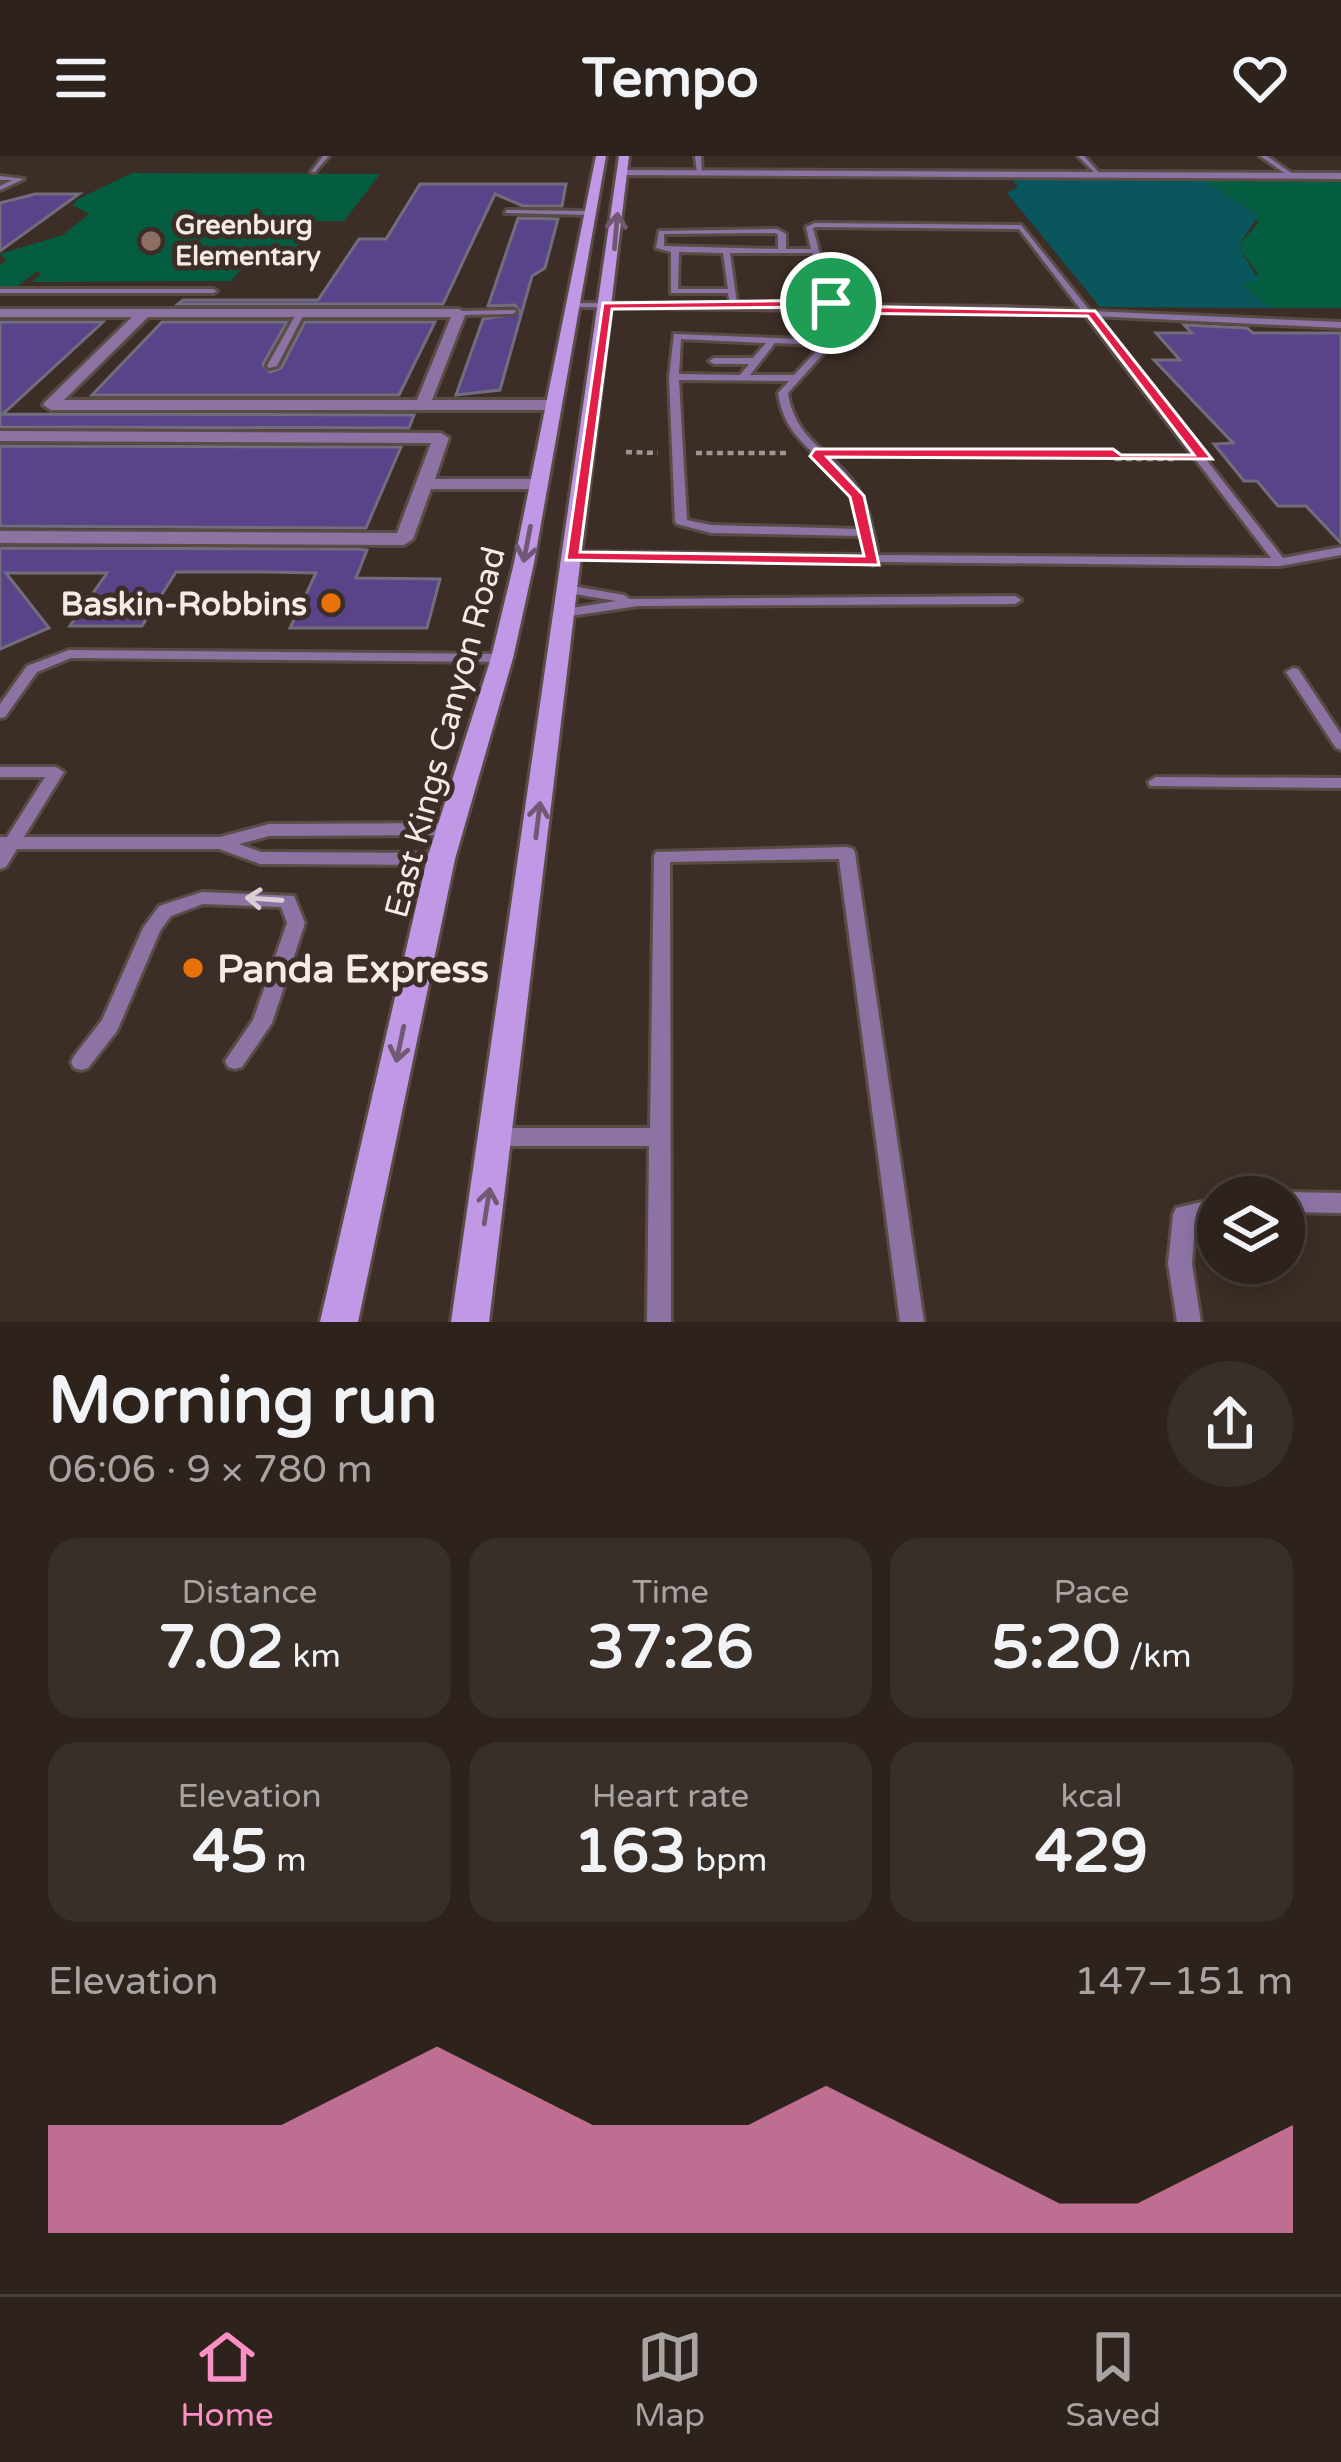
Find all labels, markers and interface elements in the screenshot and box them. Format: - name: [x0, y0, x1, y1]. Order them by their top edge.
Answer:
- icon: menu: [48, 45, 114, 111]
- icon: heart: [1227, 45, 1293, 111]
- text: Tempo: [582, 46, 759, 111]
- place label: Greenburg Elementary: [175, 209, 321, 273]
- one-way arrow: [605, 212, 628, 251]
- marker: Greenburg Elementary: [138, 228, 164, 254]
- pin: [780, 252, 882, 354]
- icon: arrive: [798, 270, 864, 336]
- one-way arrow: [515, 524, 537, 563]
- street label: East Kings Canyon Road: [377, 543, 514, 922]
- place label: Baskin-Robbins: [61, 585, 307, 624]
- marker: Baskin-Robbins: [318, 590, 344, 616]
- one-way arrow: [527, 801, 550, 840]
- one-way arrow: [245, 887, 284, 910]
- place label: Panda Express: [217, 946, 489, 993]
- marker: Panda Express: [180, 955, 206, 981]
- one-way arrow: [388, 1025, 411, 1063]
- map controls: [1197, 1176, 1305, 1284]
- button: layers: [1197, 1176, 1305, 1284]
- one-way arrow: [477, 1188, 500, 1227]
- text: Morning run: [48, 1361, 438, 1441]
- button: share: [1167, 1361, 1293, 1487]
- text: 06:06 · 9 × 780 m: [48, 1446, 373, 1493]
- text: Distance: [182, 1573, 317, 1612]
- text: Time: [632, 1573, 709, 1612]
- text: Pace: [1054, 1573, 1130, 1612]
- text: 7.02: [158, 1612, 284, 1684]
- text: 37:26: [587, 1612, 754, 1684]
- text: 5:20: [991, 1612, 1120, 1684]
- text: km: [284, 1637, 341, 1676]
- text: /km: [1120, 1637, 1192, 1676]
- text: Elevation: [177, 1777, 322, 1816]
- text: Heart rate: [592, 1777, 749, 1816]
- text: kcal: [1060, 1777, 1123, 1816]
- text: 45: [192, 1816, 268, 1888]
- text: 163: [574, 1816, 687, 1888]
- text: 429: [1035, 1816, 1148, 1888]
- text: m: [268, 1841, 307, 1880]
- text: bpm: [687, 1841, 767, 1880]
- text: Elevation: [48, 1958, 218, 2005]
- text: 147–151 m: [1074, 1958, 1293, 2005]
- tab: Home: [180, 2324, 274, 2435]
- tab: Map: [634, 2324, 705, 2435]
- tab: Saved: [1065, 2324, 1161, 2435]

